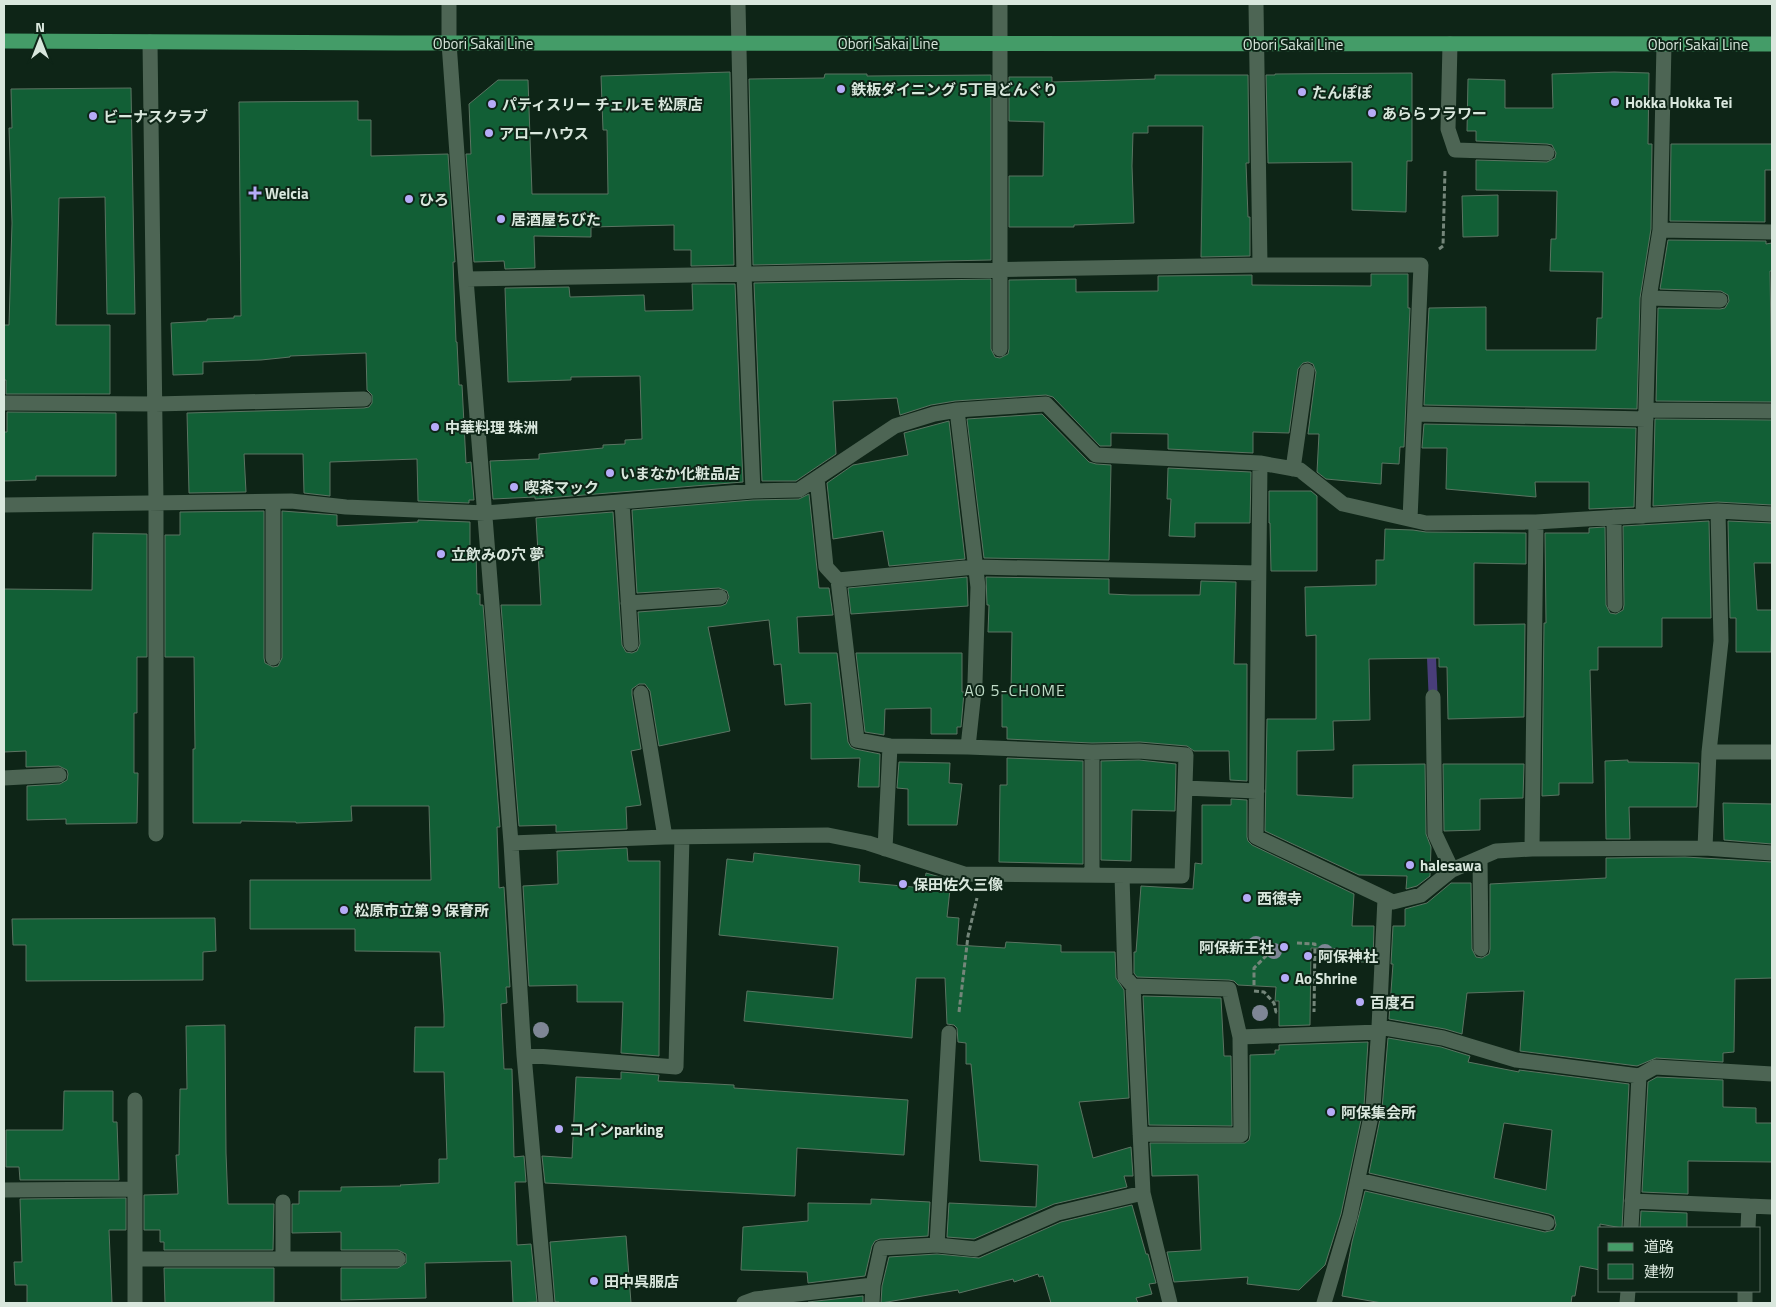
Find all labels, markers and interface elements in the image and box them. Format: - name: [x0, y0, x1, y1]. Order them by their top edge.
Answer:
- north arrow: [15, 15, 65, 65]
- text: N: [35, 16, 45, 37]
- street label: Obori Sakai Line: [433, 32, 533, 55]
- street label: Obori Sakai Line: [838, 32, 938, 55]
- street label: Obori Sakai Line: [1243, 33, 1343, 56]
- street label: Obori Sakai Line: [1648, 33, 1748, 56]
- place label: 鉄板ダイニング 5丁目どんぐり: [851, 78, 1058, 101]
- place label: たんぽぽ: [1312, 81, 1372, 104]
- marker: 鉄板ダイニング 5丁目どんぐり: [835, 83, 847, 95]
- marker: たんぽぽ: [1296, 86, 1308, 98]
- place label: Hokka Hokka Tei: [1625, 91, 1732, 114]
- place label: パティスリー チェルモ 松原店: [502, 93, 703, 116]
- marker: Hokka Hokka Tei: [1609, 96, 1621, 108]
- marker: パティスリー チェルモ 松原店: [486, 98, 498, 110]
- place label: あららフラワー: [1382, 102, 1487, 125]
- place label: ビーナスクラブ: [103, 105, 208, 128]
- marker: あららフラワー: [1366, 107, 1378, 119]
- marker: ビーナスクラブ: [87, 110, 99, 122]
- place label: アローハウス: [499, 122, 589, 145]
- marker: アローハウス: [483, 127, 495, 139]
- place label: Welcia: [265, 182, 309, 205]
- marker: Welcia: [249, 187, 261, 199]
- place label: ひろ: [419, 188, 449, 211]
- marker: ひろ: [403, 193, 415, 205]
- place label: 居酒屋ちびた: [511, 208, 601, 231]
- marker: 居酒屋ちびた: [495, 213, 507, 225]
- place label: 中華料理 珠洲: [445, 416, 538, 439]
- marker: 中華料理 珠洲: [429, 421, 441, 433]
- place label: いまなか化粧品店: [620, 462, 740, 485]
- marker: いまなか化粧品店: [604, 467, 616, 479]
- place label: 喫茶マック: [524, 476, 599, 499]
- marker: 喫茶マック: [508, 481, 520, 493]
- place label: 立飲みの穴 夢: [451, 543, 544, 566]
- marker: 立飲みの穴 夢: [435, 548, 447, 560]
- district label: AO 5-CHOME: [964, 678, 1066, 702]
- place label: halesawa: [1420, 854, 1482, 877]
- marker: halesawa: [1404, 859, 1416, 871]
- place label: 保田佐久三像: [913, 873, 1003, 896]
- marker: 保田佐久三像: [897, 878, 909, 890]
- place label: 西徳寺: [1257, 887, 1302, 910]
- marker: 西徳寺: [1241, 892, 1253, 904]
- place label: 松原市立第９保育所: [354, 899, 489, 922]
- marker: 松原市立第９保育所: [338, 904, 350, 916]
- place label: 阿保新王社: [1199, 936, 1274, 959]
- marker: 阿保新王社: [1278, 941, 1290, 953]
- place label: 阿保神社: [1318, 945, 1378, 968]
- marker: 阿保神社: [1302, 950, 1314, 962]
- place label: Ao Shrine: [1295, 967, 1357, 990]
- marker: Ao Shrine: [1279, 972, 1291, 984]
- place label: 百度石: [1370, 991, 1415, 1014]
- marker: 百度石: [1354, 996, 1366, 1008]
- place label: 阿保集会所: [1341, 1101, 1416, 1124]
- marker: 阿保集会所: [1325, 1106, 1337, 1118]
- place label: コインparking: [569, 1118, 663, 1141]
- marker: コインparking: [553, 1123, 565, 1135]
- legend: [1598, 1227, 1761, 1292]
- text: 道路: [1644, 1235, 1674, 1258]
- text: 建物: [1644, 1260, 1674, 1283]
- place label: 田中呉服店: [604, 1270, 679, 1293]
- marker: 田中呉服店: [588, 1275, 600, 1287]

